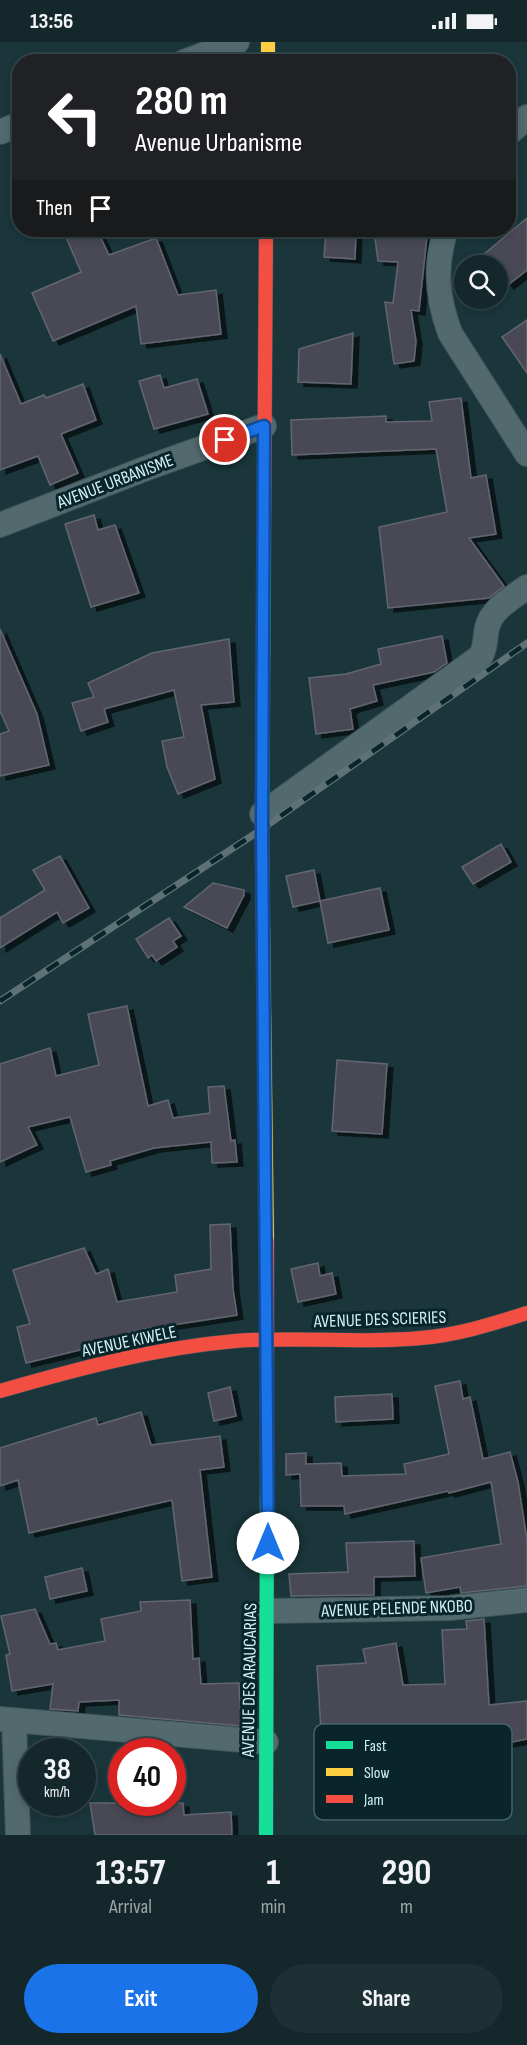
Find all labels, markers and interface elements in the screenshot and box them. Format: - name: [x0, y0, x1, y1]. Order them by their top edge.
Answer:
- text: 13:56: [30, 8, 73, 35]
- text: 280 m: [135, 76, 228, 127]
- icon: left: [36, 78, 114, 156]
- text: Avenue Urbanisme: [135, 127, 302, 159]
- icon: arrive: [84, 192, 117, 225]
- text: Then: [36, 195, 72, 222]
- map controls: [454, 255, 508, 309]
- button: search: [454, 255, 508, 309]
- pin: [199, 414, 250, 465]
- icon: arrive: [208, 423, 241, 456]
- street label: AVENUE URBANISME: [53, 450, 176, 514]
- street label: AVENUE DES SCIERIES: [312, 1307, 447, 1332]
- street label: AVENUE KIWELE: [79, 1321, 178, 1362]
- position arrow: [236, 1511, 300, 1575]
- street label: AVENUE PELENDE NKOBO: [320, 1595, 473, 1622]
- street label: AVENUE DES ARAUCARIAS: [238, 1603, 261, 1758]
- legend: [314, 1724, 512, 1820]
- text: Fast: [364, 1737, 387, 1756]
- speed limit sign: 40: [108, 1738, 186, 1816]
- text: 38: [43, 1752, 71, 1788]
- text: Slow: [364, 1764, 389, 1783]
- text: km/h: [44, 1783, 70, 1802]
- text: Jam: [363, 1791, 384, 1810]
- text: 13:57: [96, 1852, 165, 1895]
- text: 1: [266, 1852, 280, 1895]
- text: 290: [381, 1852, 431, 1895]
- text: Arrival: [109, 1895, 152, 1919]
- text: min: [261, 1895, 286, 1919]
- text: m: [400, 1895, 413, 1919]
- button: Exit: [24, 1964, 258, 2033]
- button: Share: [270, 1964, 503, 2033]

